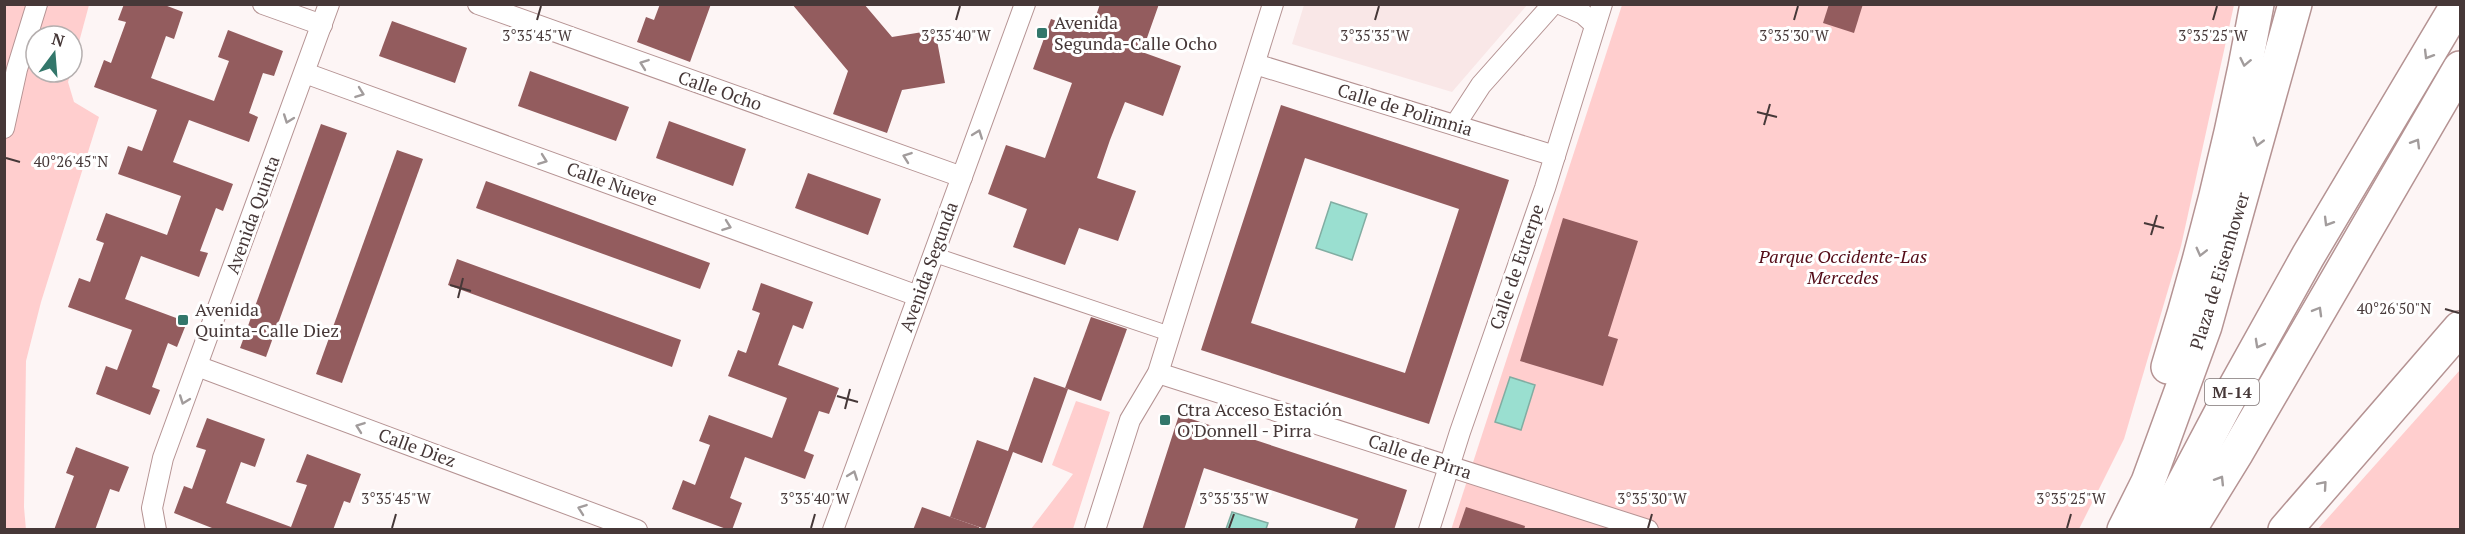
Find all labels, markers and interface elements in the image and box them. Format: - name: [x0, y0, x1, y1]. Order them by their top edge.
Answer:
- place label: Avenida Segunda-Calle Ocho: [1054, 10, 1217, 55]
- north arrow: [24, 24, 84, 84]
- text: 3°35'45"W: [502, 25, 573, 45]
- text: 3°35'40"W: [921, 25, 992, 45]
- text: 3°35'35"W: [1340, 25, 1411, 45]
- text: 3°35'30"W: [1759, 25, 1830, 45]
- text: 3°35'25"W: [2178, 25, 2249, 45]
- marker: Avenida Segunda-Calle Ocho: [1035, 26, 1049, 40]
- text: N: [49, 27, 67, 52]
- one-way arrow: [2424, 49, 2436, 59]
- one-way arrow: [2239, 57, 2252, 67]
- one-way arrow: [639, 58, 650, 71]
- street label: Calle Ocho: [675, 65, 765, 116]
- street label: Calle de Polimnia: [1335, 77, 1476, 141]
- one-way arrow: [354, 85, 365, 98]
- one-way arrow: [283, 113, 296, 124]
- one-way arrow: [970, 129, 983, 140]
- one-way arrow: [2253, 136, 2265, 147]
- one-way arrow: [2409, 139, 2420, 149]
- text: 40°26'45"N: [34, 151, 108, 171]
- street label: Avenida Quinta: [220, 152, 285, 277]
- one-way arrow: [538, 152, 548, 165]
- one-way arrow: [902, 152, 913, 164]
- street label: Calle Nueve: [564, 156, 661, 211]
- street label: Plaza de Eisenhower: [2184, 189, 2254, 352]
- street label: Avenida Segunda: [893, 198, 963, 335]
- street label: Calle de Euterpe: [1483, 201, 1549, 333]
- one-way arrow: [2324, 216, 2336, 226]
- one-way arrow: [721, 219, 732, 232]
- park label: Parque Occidente-Las Mercedes: [1758, 244, 1927, 289]
- one-way arrow: [2196, 247, 2209, 257]
- place label: Avenida Quinta-Calle Diez: [195, 297, 339, 342]
- text: 40°26'50"N: [2357, 298, 2431, 318]
- one-way arrow: [2311, 307, 2322, 317]
- marker: Avenida Quinta-Calle Diez: [176, 313, 190, 327]
- one-way arrow: [2255, 338, 2266, 348]
- road number: M-14: [2205, 379, 2259, 405]
- one-way arrow: [179, 394, 192, 405]
- place label: Ctra Acceso Estación O'Donnell - Pirra: [1177, 397, 1343, 442]
- marker: Ctra Acceso Estación O'Donnell - Pirra: [1158, 413, 1172, 427]
- one-way arrow: [355, 421, 366, 434]
- street label: Calle Diez: [375, 422, 459, 472]
- street label: Calle de Pirra: [1366, 428, 1475, 484]
- one-way arrow: [845, 470, 858, 480]
- one-way arrow: [2212, 476, 2224, 486]
- one-way arrow: [2316, 482, 2327, 492]
- text: 3°35'45"W: [361, 488, 432, 508]
- text: 3°35'40"W: [780, 488, 851, 508]
- text: 3°35'35"W: [1199, 488, 1270, 508]
- text: 3°35'30"W: [1617, 488, 1688, 508]
- text: 3°35'25"W: [2036, 488, 2107, 508]
- one-way arrow: [578, 504, 588, 517]

